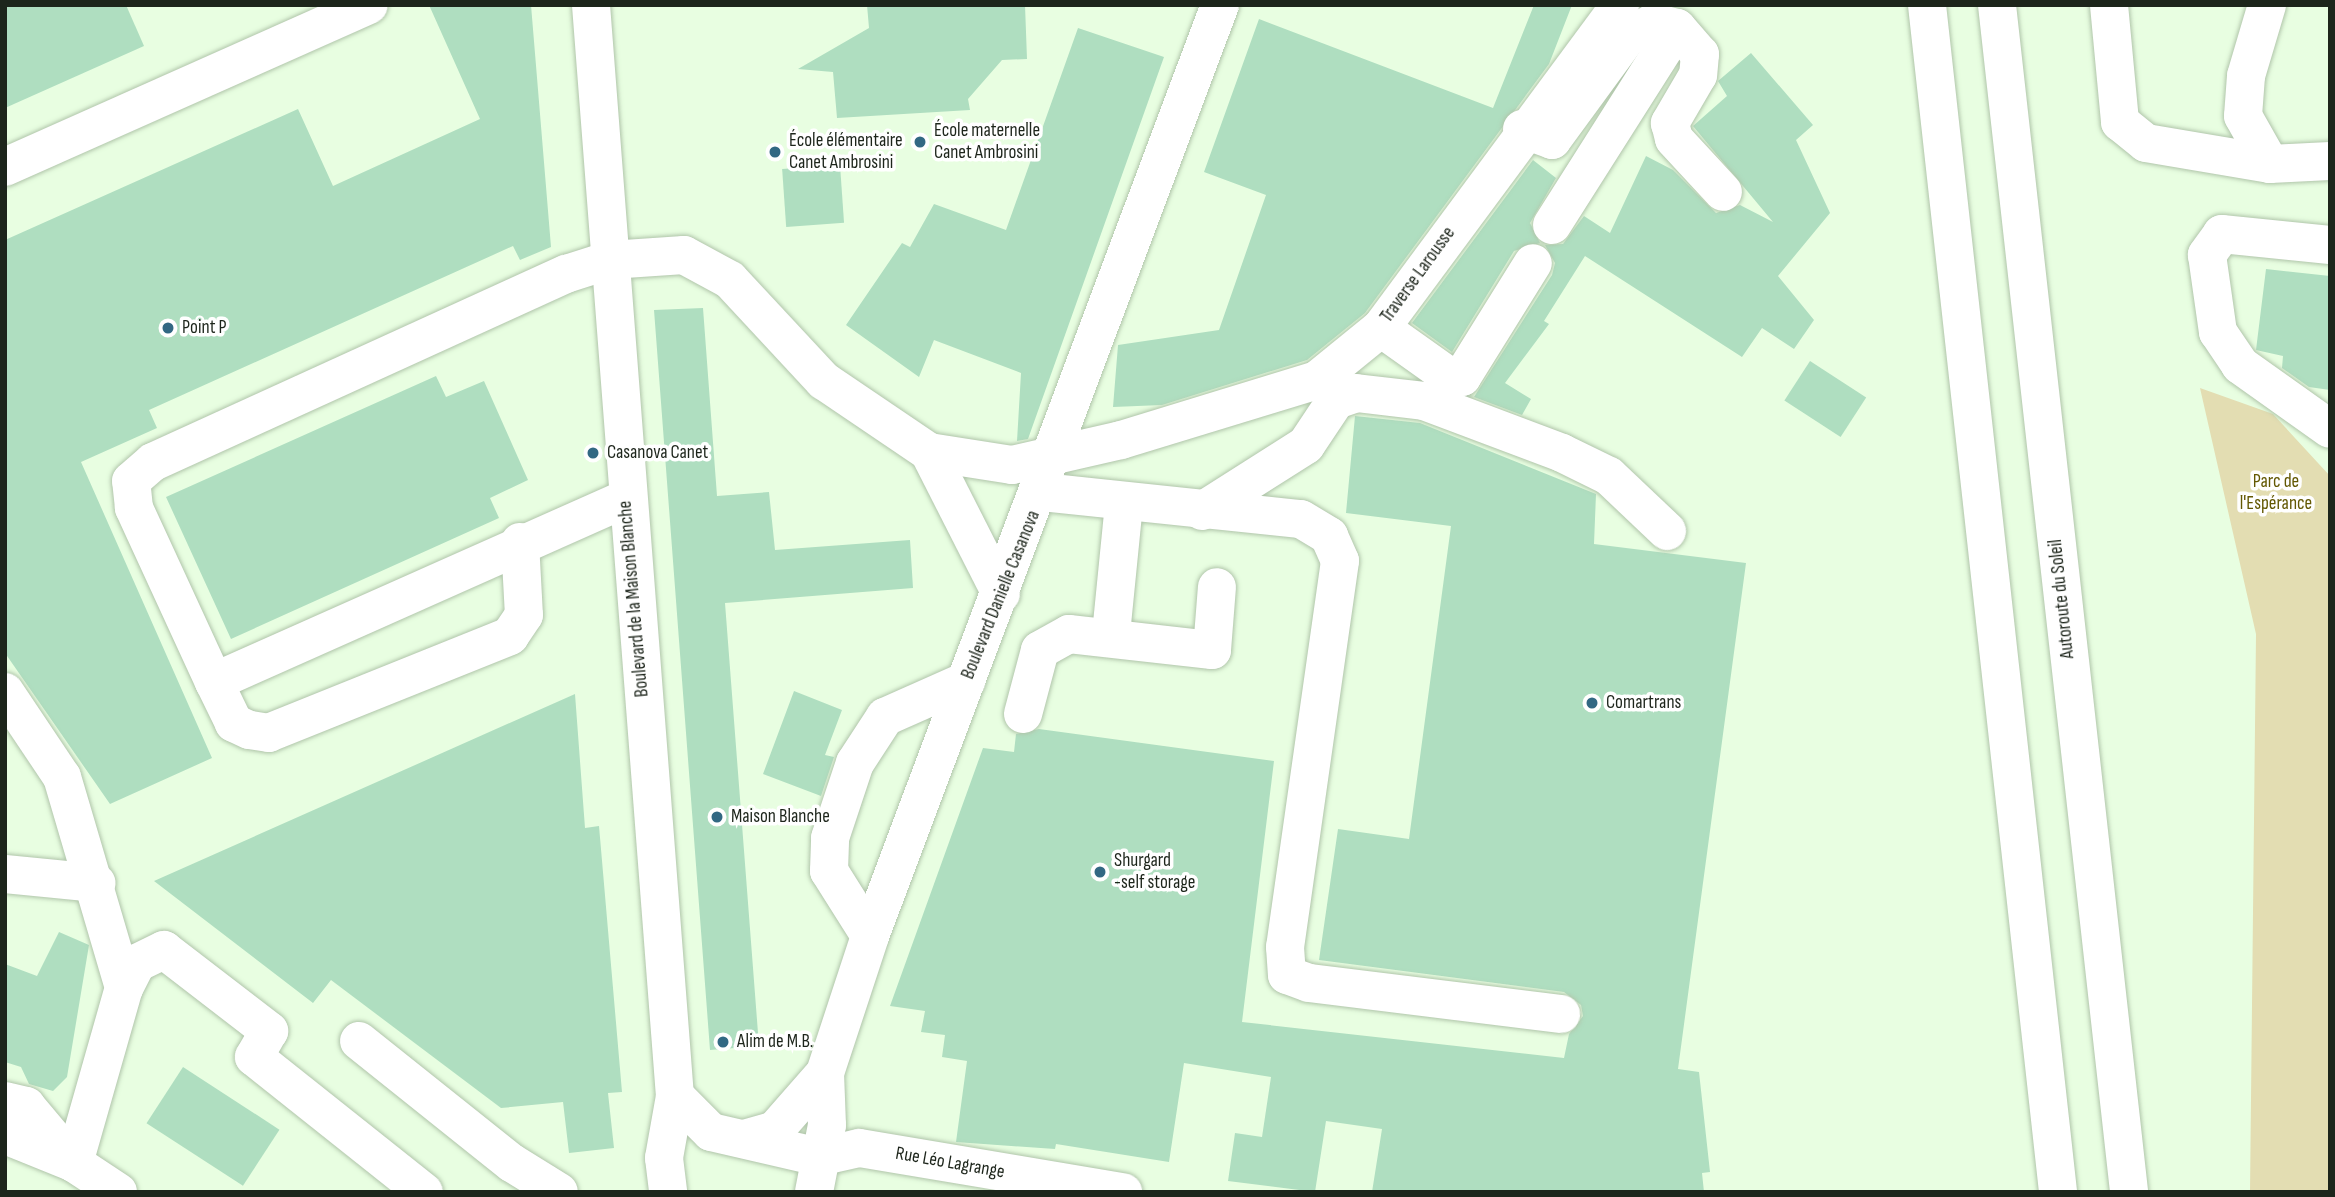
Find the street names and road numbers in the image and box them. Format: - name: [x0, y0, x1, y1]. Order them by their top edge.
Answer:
- street label: Traverse Larousse: [1376, 223, 1460, 327]
- street label: Boulevard de la Maison Blanche: [614, 500, 654, 698]
- street label: Boulevard Danielle Casanova: [957, 507, 1045, 683]
- street label: Autoroute du Soleil: [2044, 538, 2080, 660]
- street label: Rue Léo Lagrange: [894, 1142, 1006, 1184]

